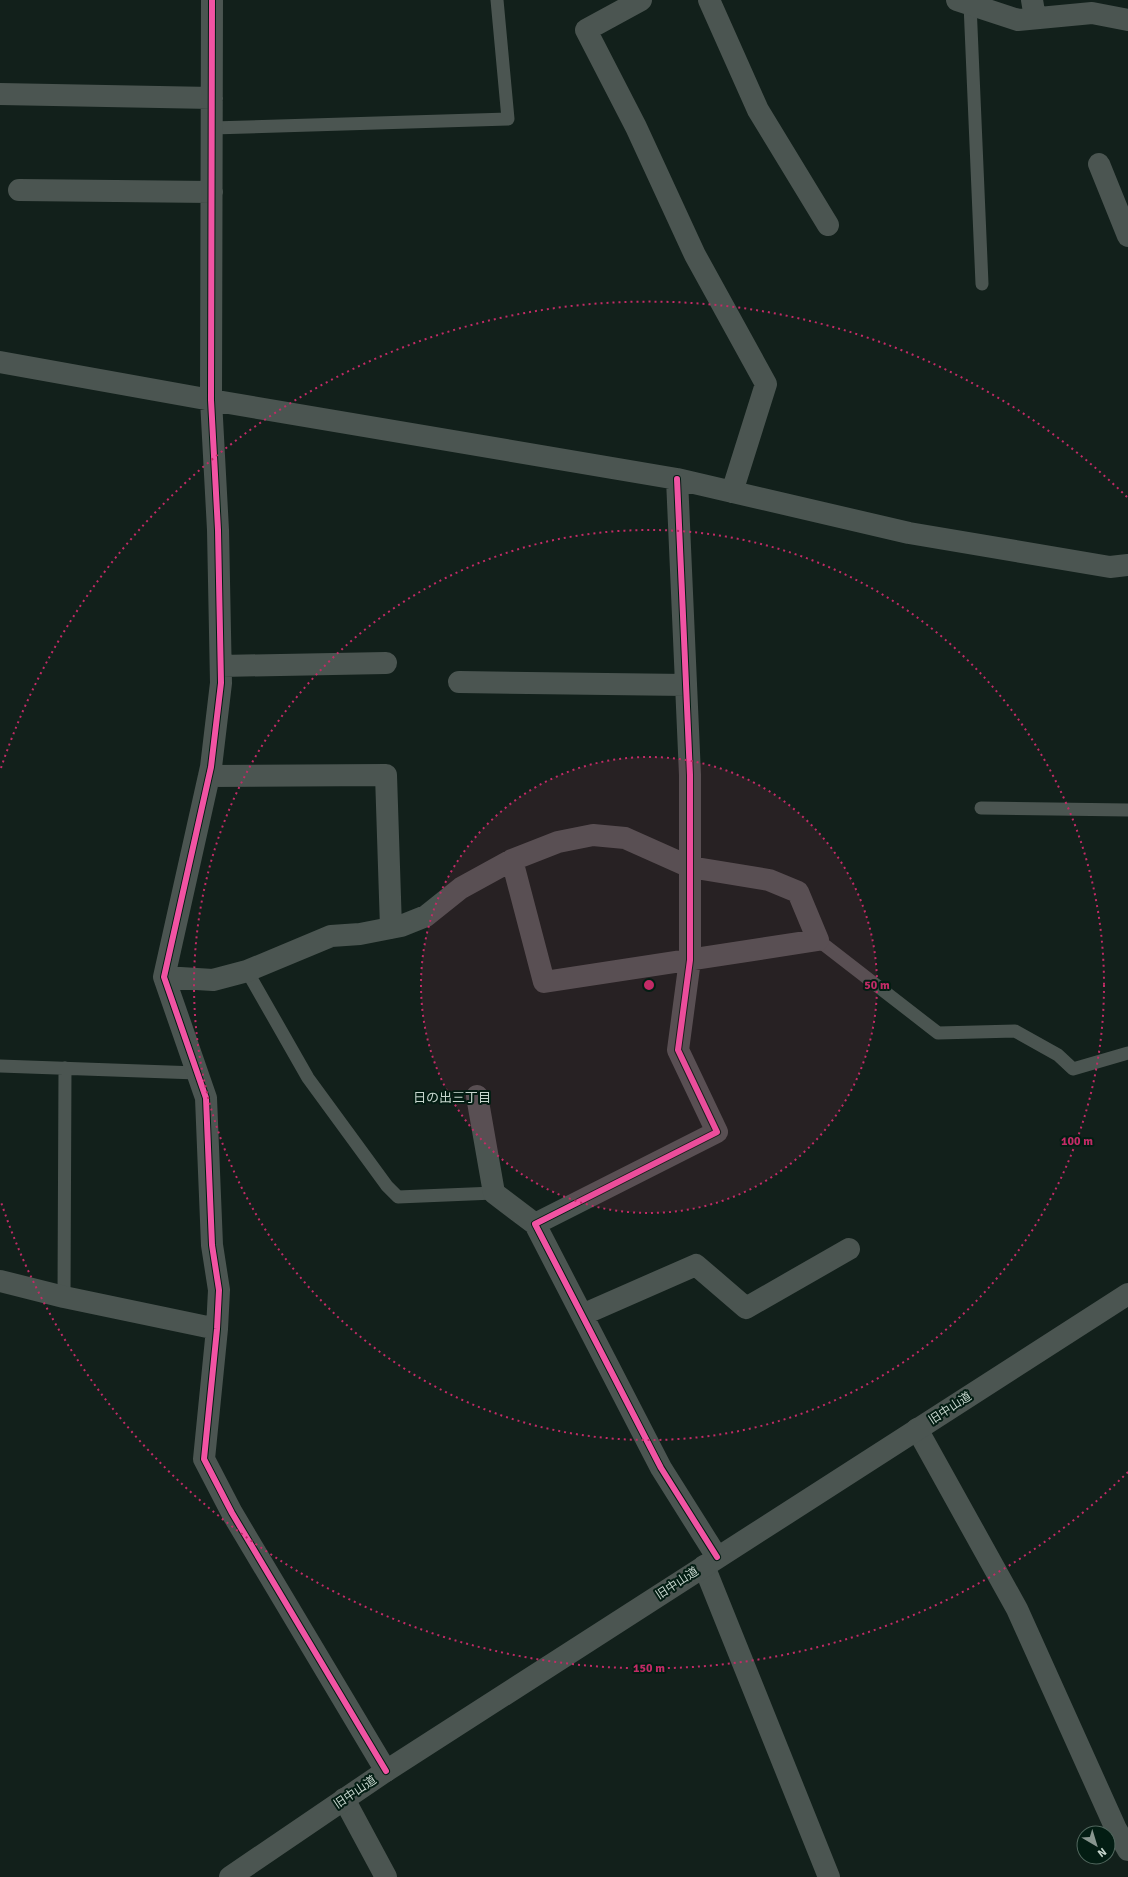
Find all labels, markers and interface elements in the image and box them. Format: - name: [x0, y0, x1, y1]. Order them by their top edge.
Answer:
- centre of rings: [642, 978, 656, 992]
- text: 50 m: [864, 978, 890, 993]
- district label: 日の出三丁目: [413, 1090, 491, 1106]
- text: 100 m: [1061, 1134, 1093, 1149]
- street label: 旧中山道: [926, 1389, 974, 1428]
- street label: 旧中山道: [653, 1564, 701, 1603]
- text: 150 m: [633, 1661, 665, 1676]
- street label: 旧中山道: [331, 1773, 379, 1812]
- north arrow: [1076, 1825, 1116, 1865]
- text: N: [1095, 1845, 1109, 1860]

